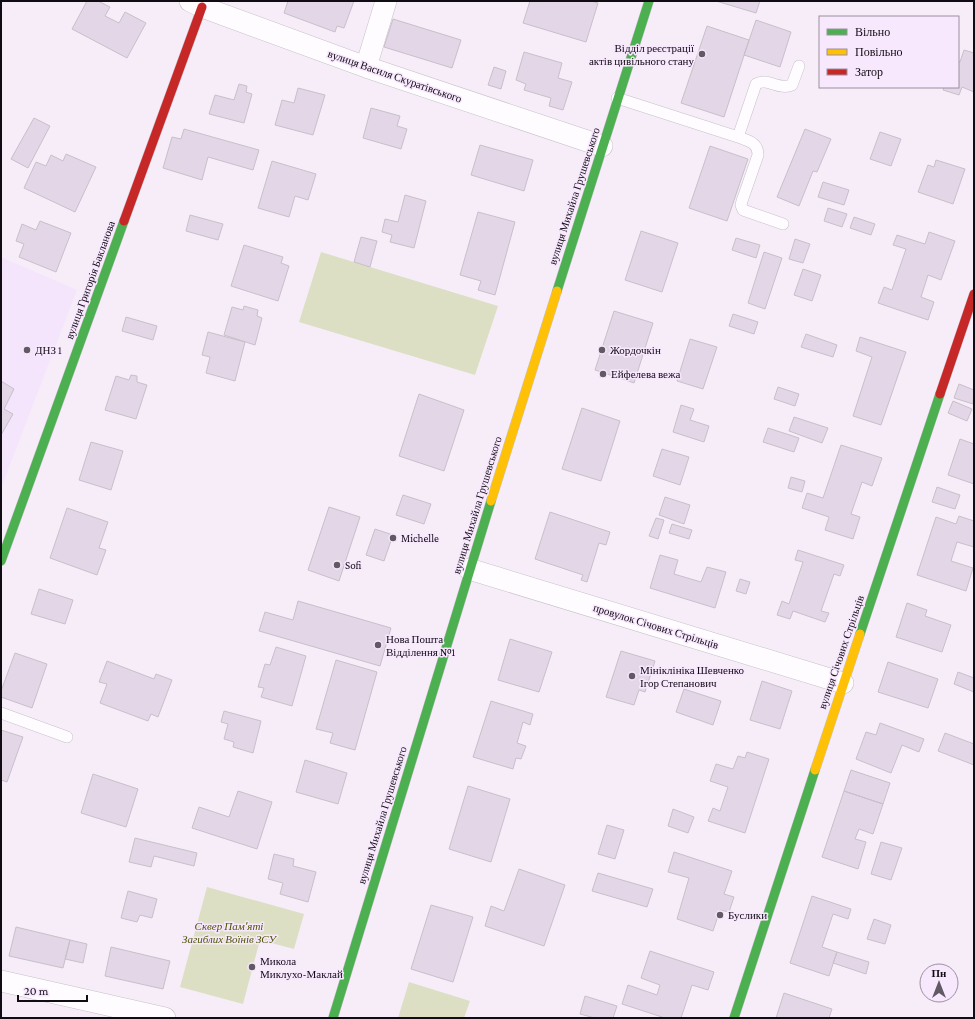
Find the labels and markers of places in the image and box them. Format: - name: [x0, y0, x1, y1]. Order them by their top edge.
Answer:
- place label: Відділ реєстрації актів цивільного стану: [589, 42, 695, 67]
- marker: Відділ реєстрації актів цивільного стану: [697, 49, 707, 59]
- place label: ДНЗ 1: [35, 344, 62, 356]
- place label: Жордочкін: [610, 344, 661, 356]
- marker: ДНЗ 1: [22, 345, 32, 355]
- marker: Жордочкін: [597, 345, 607, 355]
- place label: Ейфелева вежа: [611, 368, 681, 380]
- marker: Ейфелева вежа: [598, 369, 608, 379]
- place label: Michelle: [401, 532, 439, 544]
- marker: Michelle: [388, 533, 398, 543]
- place label: Sofi: [345, 559, 362, 571]
- marker: Sofi: [332, 560, 342, 570]
- place label: Нова Пошта Відділення №1: [386, 633, 455, 658]
- marker: Нова Пошта Відділення №1: [373, 640, 383, 650]
- place label: Мініклініка Шевченко Ігор Степанович: [640, 664, 745, 689]
- marker: Мініклініка Шевченко Ігор Степанович: [627, 671, 637, 681]
- place label: Буслики: [728, 909, 767, 921]
- marker: Буслики: [715, 910, 725, 920]
- place label: Микола Миклухо-Маклай: [260, 955, 343, 980]
- marker: Микола Миклухо-Маклай: [247, 962, 257, 972]

